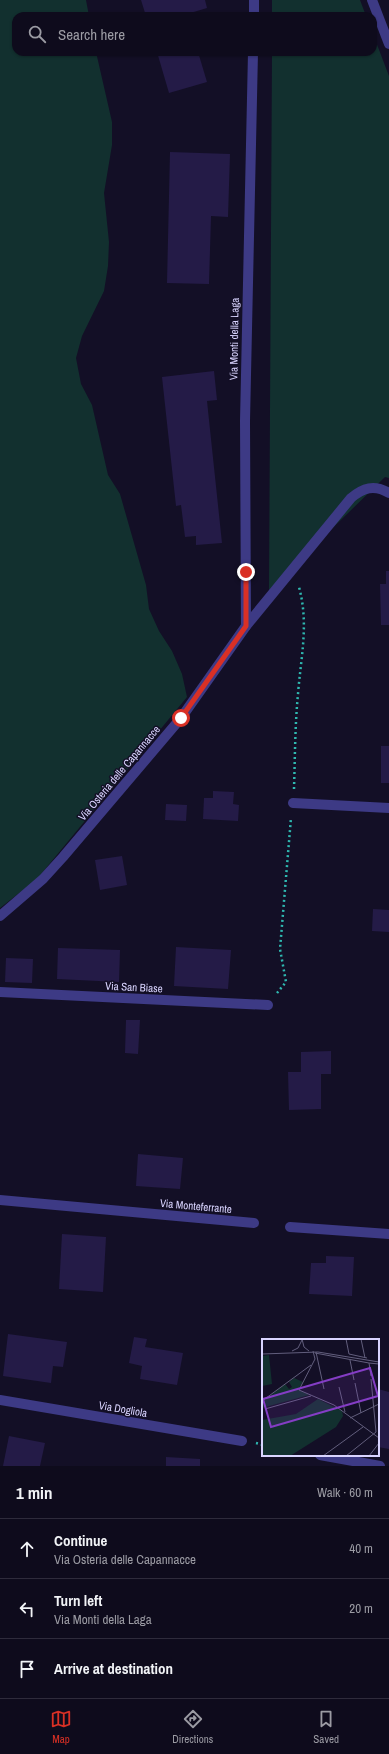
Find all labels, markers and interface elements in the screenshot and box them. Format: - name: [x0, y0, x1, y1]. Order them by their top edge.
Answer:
- search box: [12, 12, 377, 56]
- icon: search: [26, 23, 48, 45]
- text: Search here: [58, 24, 125, 45]
- street label: Via Monti della Laga: [226, 298, 242, 380]
- route end: [237, 563, 255, 581]
- route start: [172, 709, 190, 727]
- street label: Via Osteria delle Capannacce: [75, 722, 163, 824]
- street label: Via San Biase: [105, 979, 163, 995]
- street label: Via Monteferrante: [159, 1196, 233, 1216]
- inset map: [262, 1339, 379, 1456]
- street label: Via Dogliola: [98, 1398, 148, 1420]
- text: 1 min: [16, 1481, 52, 1504]
- text: Walk · 60 m: [317, 1484, 373, 1501]
- text: Continue: [54, 1530, 107, 1551]
- icon: ahead: [16, 1538, 38, 1560]
- text: 40 m: [349, 1540, 373, 1557]
- text: Via Osteria delle Capannacce: [54, 1551, 196, 1568]
- text: Turn left: [54, 1590, 102, 1611]
- icon: left: [16, 1598, 38, 1620]
- text: 20 m: [349, 1600, 373, 1617]
- text: Via Monti della Laga: [54, 1611, 152, 1628]
- icon: arrive: [16, 1658, 38, 1680]
- text: Arrive at destination: [54, 1658, 173, 1679]
- tab: Map: [50, 1708, 72, 1746]
- tab: Directions: [172, 1708, 213, 1746]
- tab: Saved: [313, 1708, 339, 1746]

